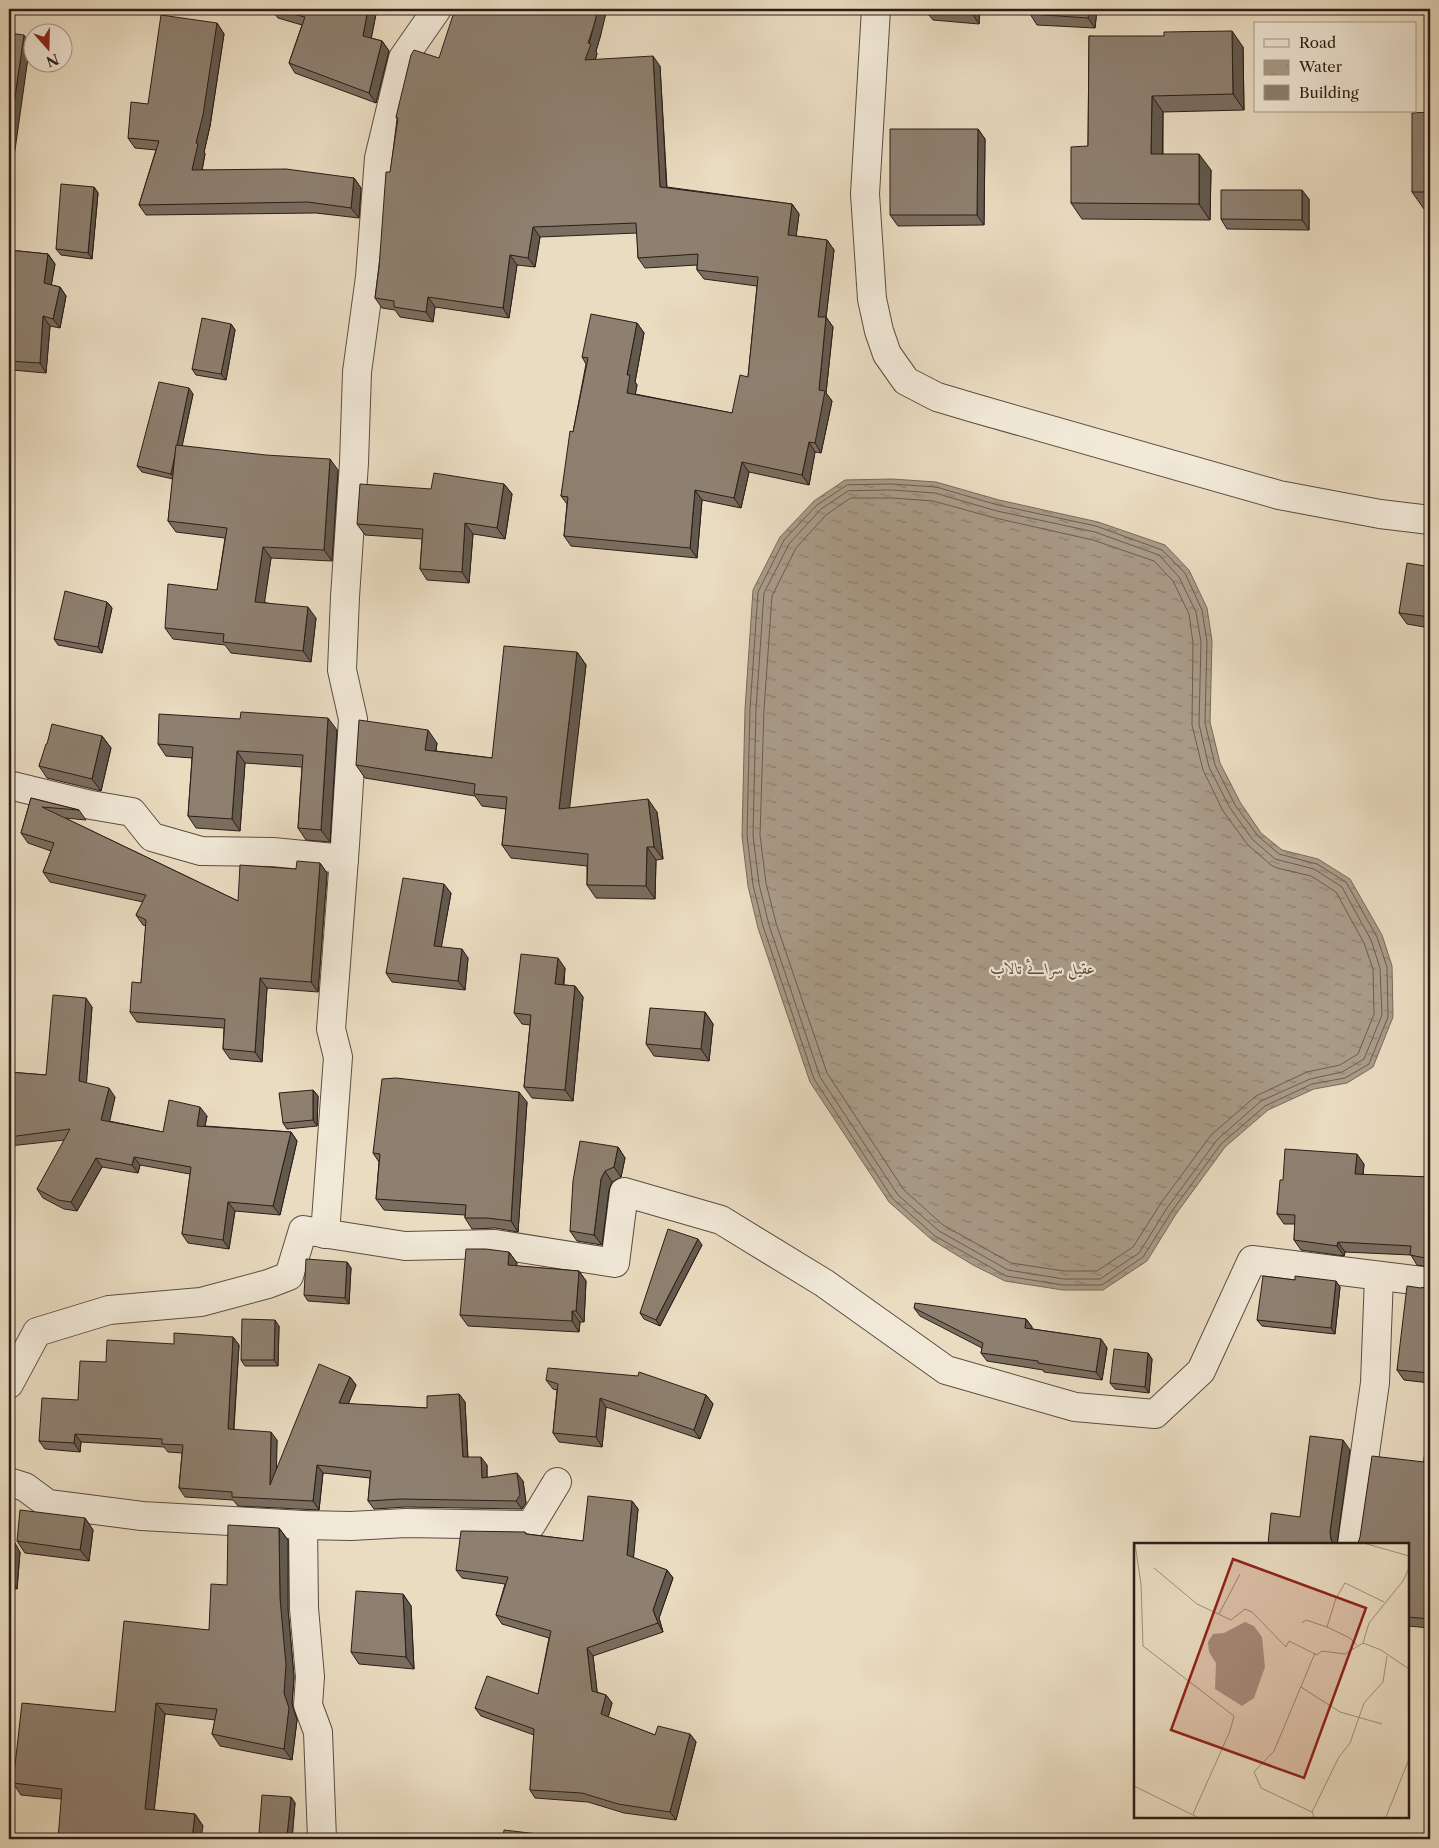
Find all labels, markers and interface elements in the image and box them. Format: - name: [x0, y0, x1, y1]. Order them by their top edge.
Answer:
- north arrow: [22, 22, 72, 72]
- legend: [1254, 22, 1416, 112]
- text: Road: [1299, 33, 1336, 52]
- text: N: [44, 50, 61, 71]
- text: Water: [1298, 57, 1343, 76]
- text: Building: [1299, 83, 1359, 102]
- water label: عقیل سرائے تالاب: [991, 958, 1095, 980]
- inset map: [1134, 1543, 1409, 1818]

